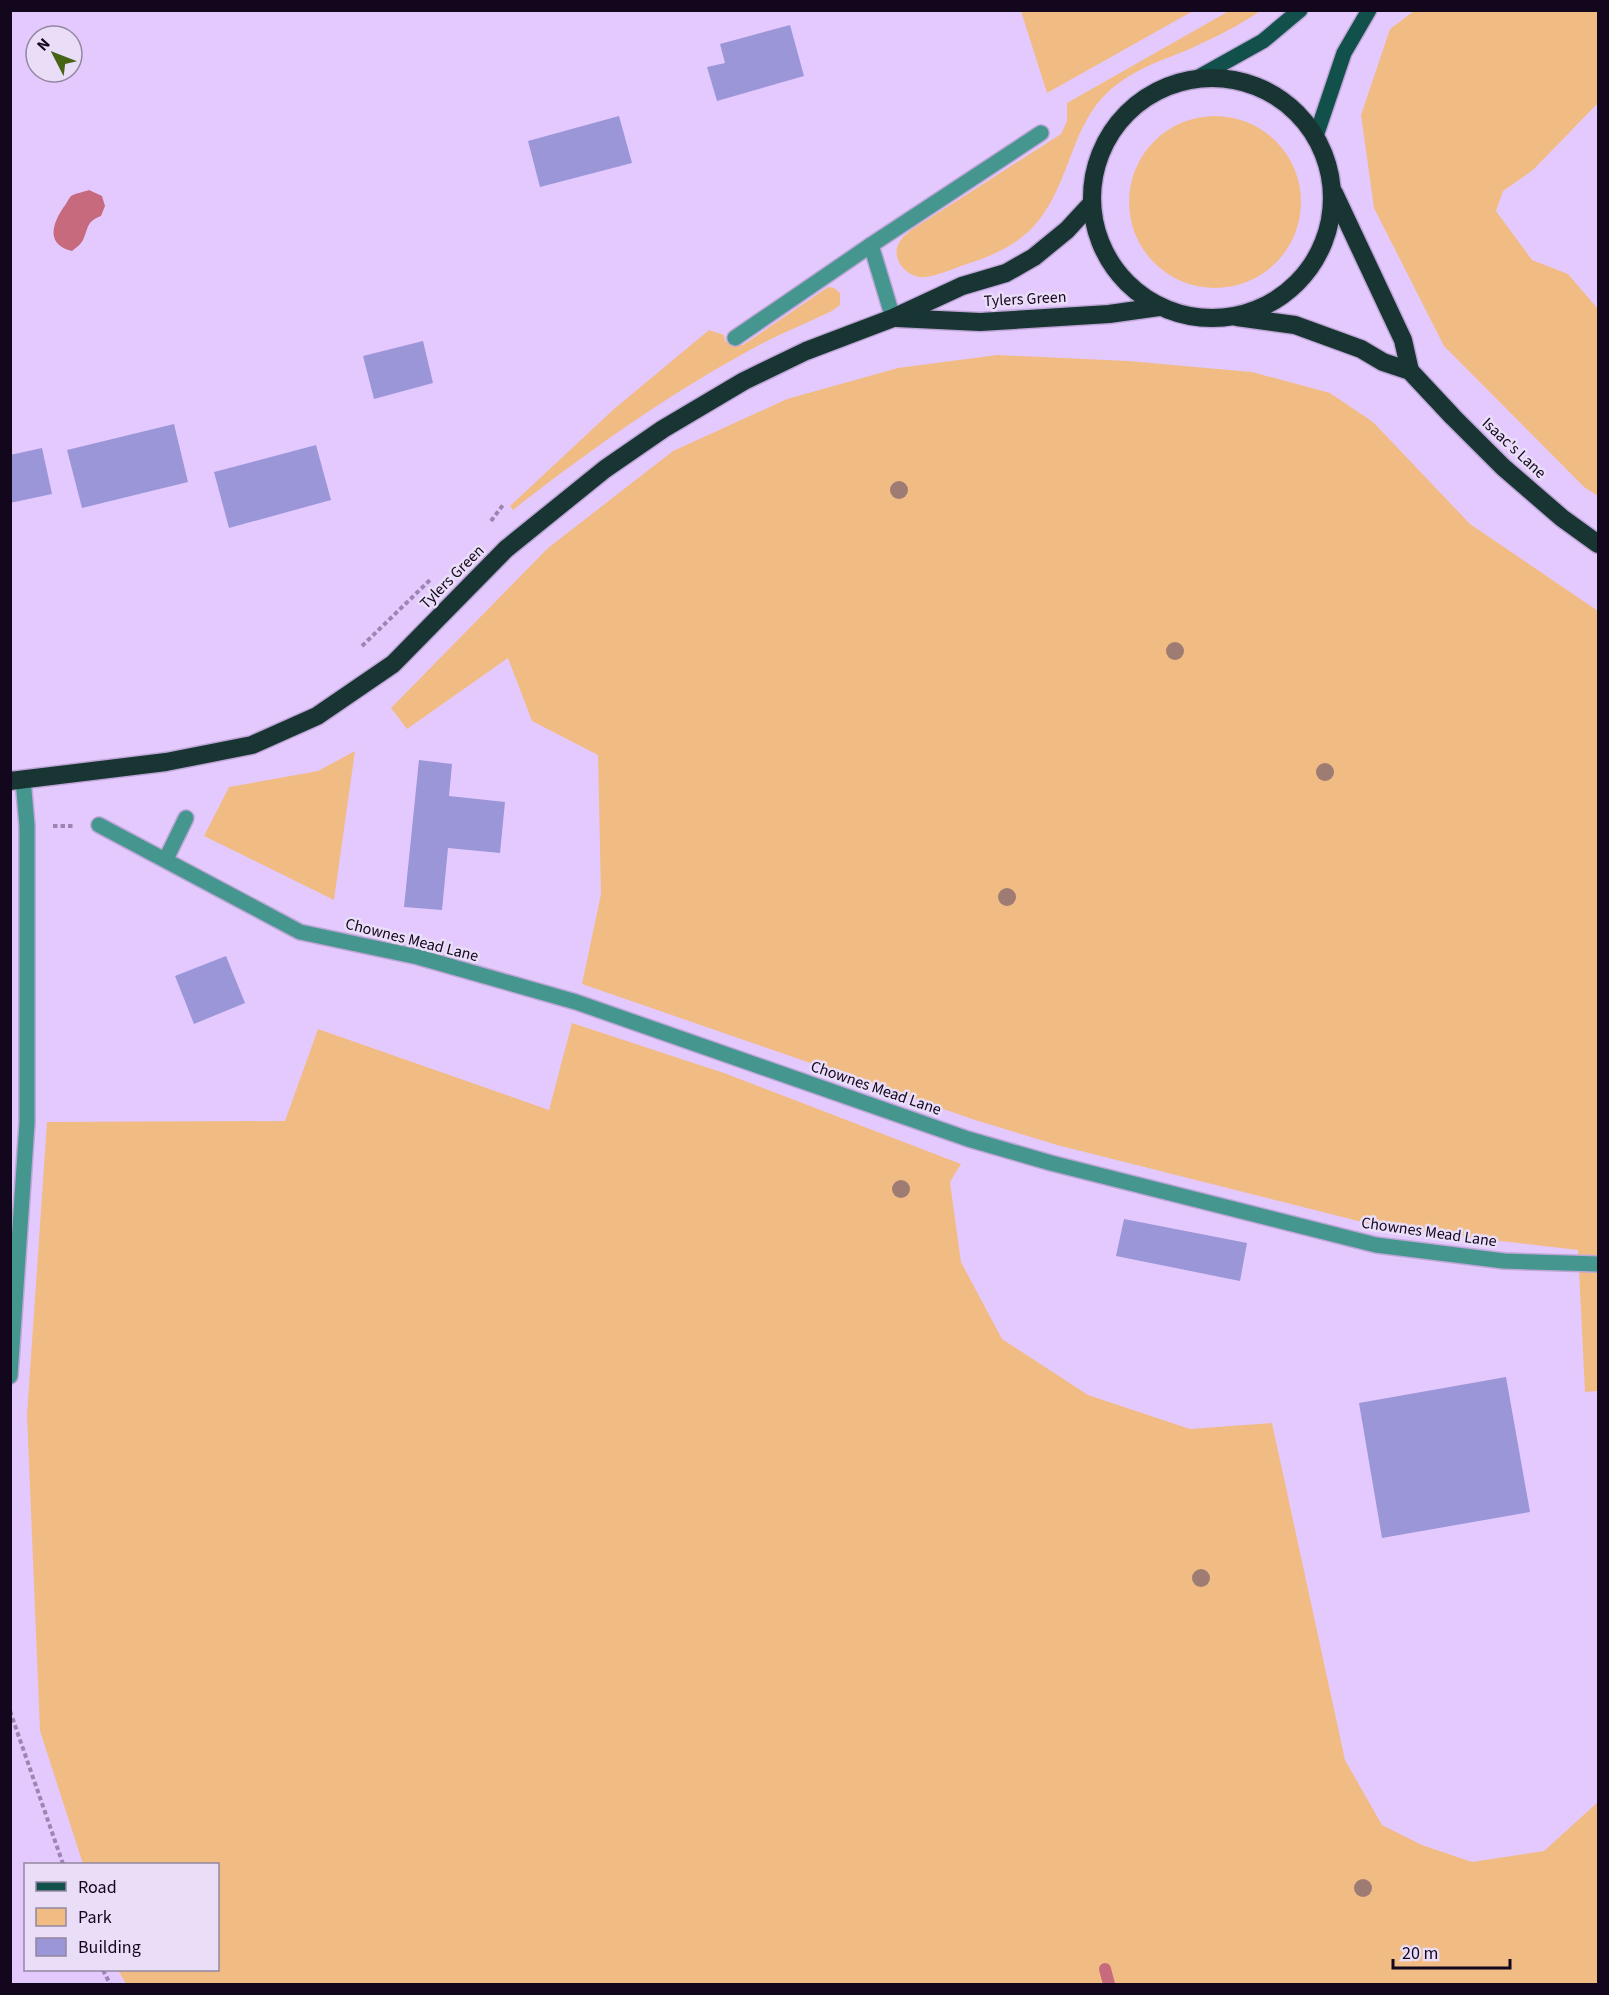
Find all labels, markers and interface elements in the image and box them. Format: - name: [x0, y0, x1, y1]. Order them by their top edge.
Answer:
- north arrow: [24, 24, 84, 84]
- text: N: [32, 33, 55, 56]
- street label: Tylers Green: [983, 286, 1067, 312]
- street label: Isaac's Lane: [1477, 413, 1551, 484]
- street label: Tylers Green: [415, 540, 489, 614]
- street label: Chownes Mead Lane: [343, 913, 481, 967]
- street label: Chownes Mead Lane: [808, 1055, 944, 1121]
- street label: Chownes Mead Lane: [1360, 1212, 1498, 1252]
- legend: [24, 1863, 219, 1971]
- text: Road: [78, 1875, 117, 1900]
- text: Park: [78, 1905, 112, 1930]
- scale bar: [1393, 1932, 1510, 1970]
- text: Building: [78, 1935, 141, 1960]
- text: 20 m: [1402, 1941, 1438, 1966]

